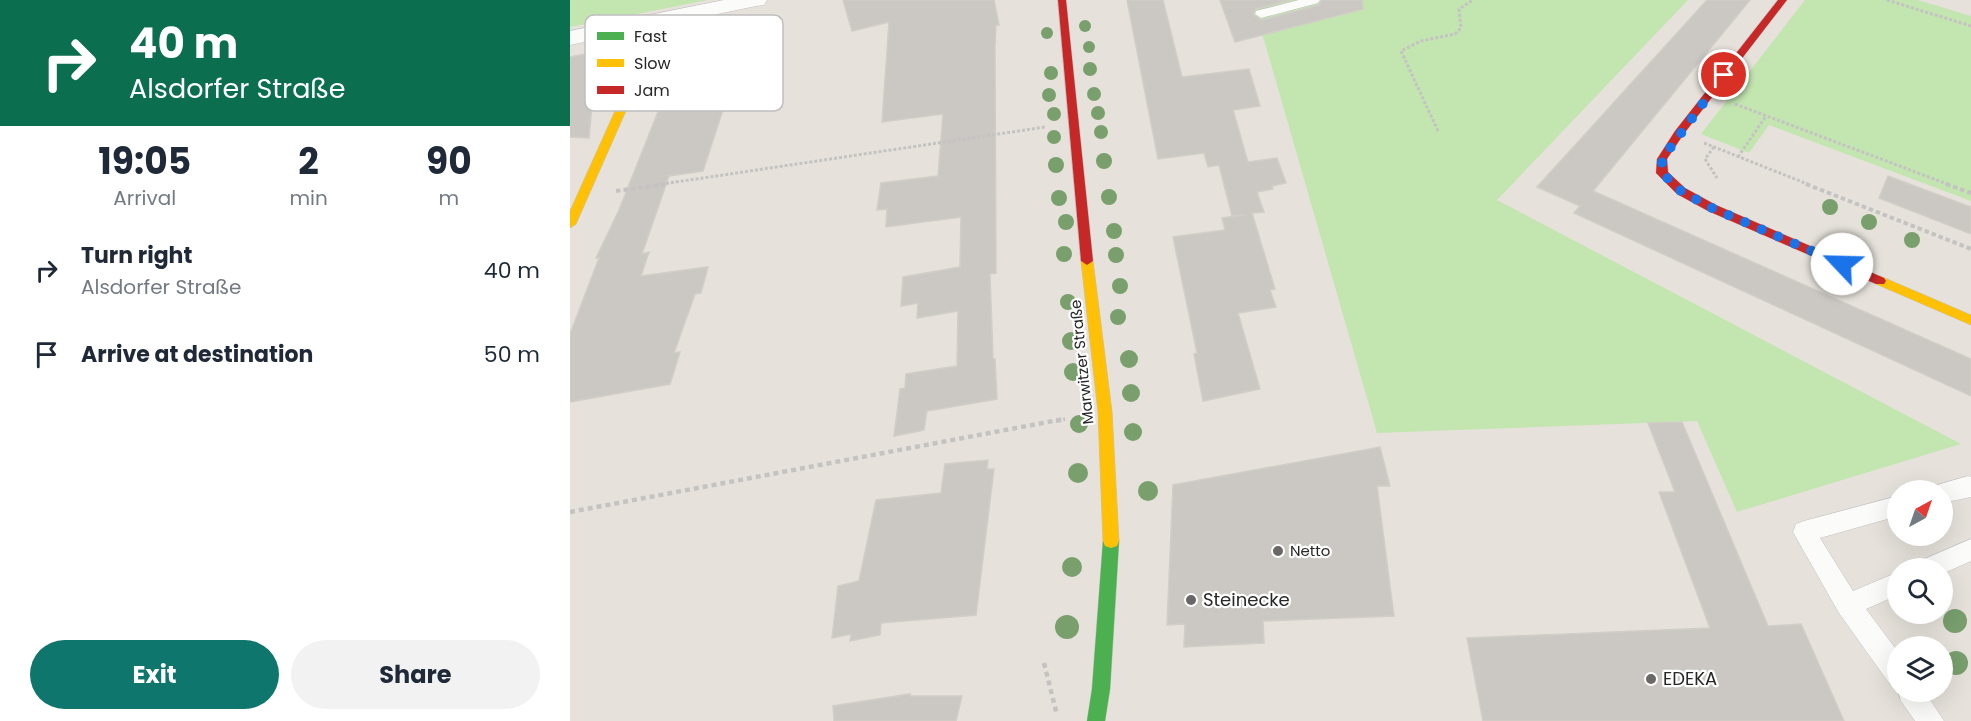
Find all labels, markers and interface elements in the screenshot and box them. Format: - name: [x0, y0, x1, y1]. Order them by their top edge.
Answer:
- text: 40 m: [129, 14, 238, 73]
- legend: [585, 15, 783, 111]
- icon: right: [30, 24, 108, 102]
- text: Fast: [634, 25, 667, 48]
- pin: [1698, 49, 1749, 100]
- text: Slow: [634, 52, 671, 75]
- icon: arrive: [1707, 58, 1740, 91]
- text: Alsdorfer Straße: [129, 70, 346, 107]
- text: Jam: [634, 79, 670, 102]
- text: 19:05: [98, 136, 191, 187]
- text: 2: [298, 136, 319, 187]
- text: 90: [426, 136, 472, 187]
- text: Arrival: [113, 184, 176, 212]
- text: min: [289, 184, 328, 212]
- text: m: [439, 184, 459, 212]
- position arrow: [1810, 232, 1874, 296]
- text: Turn right: [81, 240, 192, 271]
- icon: right: [30, 254, 63, 287]
- text: 40 m: [484, 255, 540, 286]
- text: Alsdorfer Straße: [81, 273, 241, 301]
- street label: Marwitzer Straße: [1065, 299, 1098, 425]
- icon: arrive: [30, 338, 63, 371]
- text: Arrive at destination: [81, 339, 313, 370]
- text: 50 m: [484, 339, 540, 370]
- north arrow: [1887, 480, 1953, 546]
- map controls: [1887, 480, 1953, 702]
- place label: Netto: [1290, 540, 1330, 561]
- marker: Netto: [1271, 544, 1285, 558]
- button: search: [1887, 558, 1953, 624]
- place label: Steinecke: [1203, 587, 1290, 612]
- marker: Steinecke: [1184, 593, 1198, 607]
- button: layers: [1887, 636, 1953, 702]
- button: Exit: [30, 640, 279, 709]
- button: Share: [291, 640, 540, 709]
- place label: EDEKA: [1663, 666, 1717, 691]
- marker: EDEKA: [1644, 672, 1658, 686]

